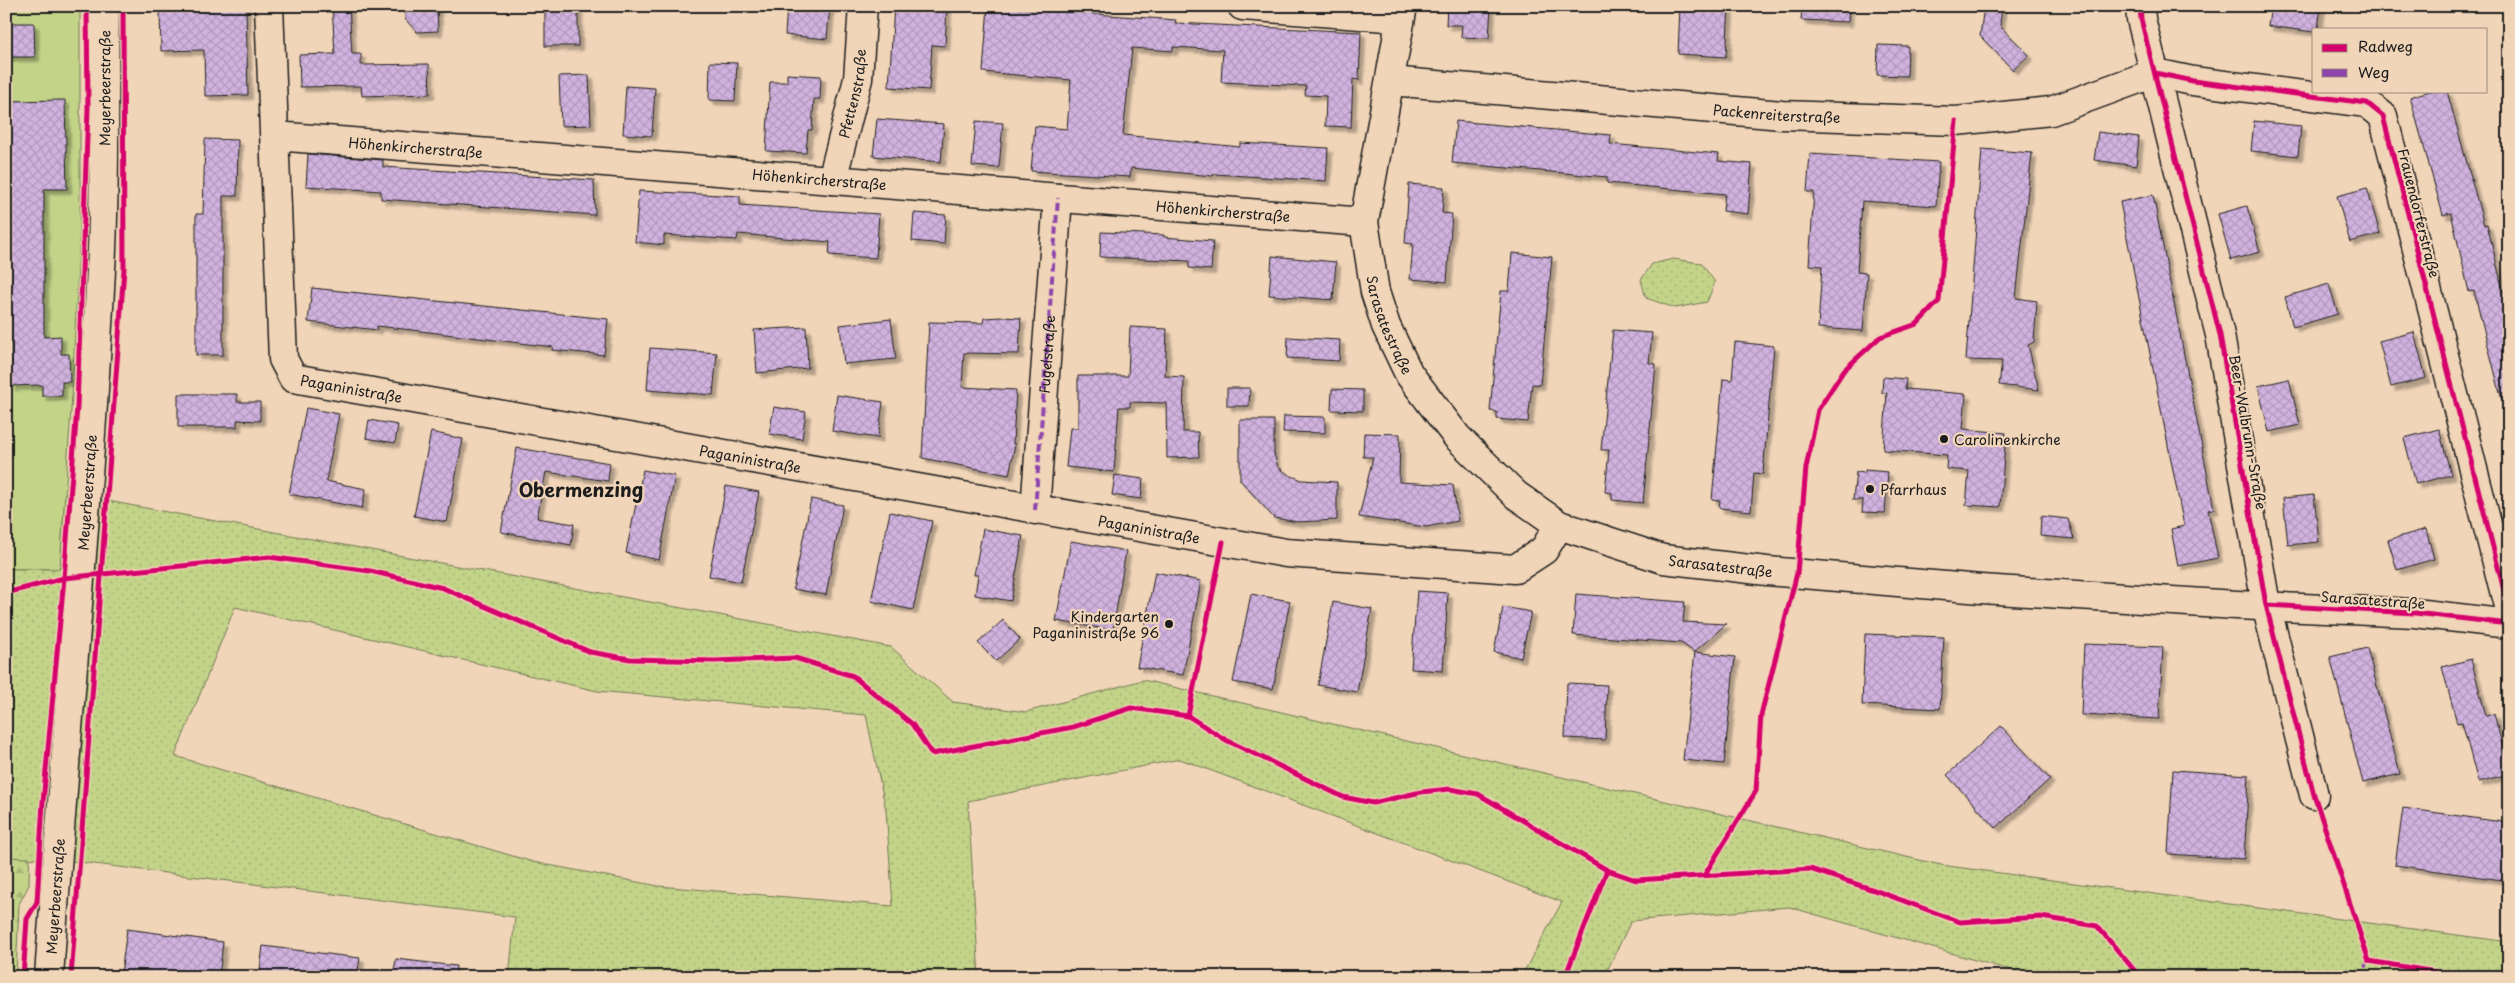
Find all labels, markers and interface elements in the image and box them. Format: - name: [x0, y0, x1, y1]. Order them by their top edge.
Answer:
- legend: [2312, 28, 2488, 92]
- street label: Meyerbeerstraße: [94, 30, 115, 146]
- text: Radweg: [2358, 34, 2413, 57]
- street label: Pfettenstraße: [833, 48, 871, 140]
- text: Weg: [2358, 60, 2389, 83]
- street label: Packenreiterstraße: [1712, 99, 1841, 128]
- street label: Höhenkircherstraße: [348, 131, 484, 163]
- street label: Frauendorferstraße: [2393, 146, 2445, 280]
- street label: Höhenkircherstraße: [751, 163, 887, 195]
- street label: Höhenkircherstraße: [1155, 195, 1291, 227]
- street label: Sarasatestraße: [1362, 274, 1418, 378]
- street label: Fugelstraße: [1033, 314, 1060, 394]
- street label: Beer-Walbrunn-Straße: [2224, 353, 2272, 511]
- street label: Paganinistraße: [299, 369, 404, 408]
- place label: Carolinenkirche: [1954, 429, 2061, 450]
- marker: Carolinenkirche: [1938, 433, 1950, 445]
- street label: Meyerbeerstraße: [72, 434, 101, 551]
- street label: Paganinistraße: [698, 439, 803, 478]
- district label: Obermenzing: [519, 475, 643, 503]
- place label: Pfarrhaus: [1880, 479, 1947, 500]
- marker: Pfarrhaus: [1864, 483, 1876, 495]
- street label: Paganinistraße: [1097, 510, 1202, 548]
- street label: Sarasatestraße: [1667, 549, 1773, 582]
- street label: Sarasatestraße: [2320, 586, 2426, 614]
- place label: Kindergarten Paganinistraße 96: [1033, 606, 1159, 643]
- marker: Kindergarten Paganinistraße 96: [1163, 618, 1175, 630]
- street label: Meyerbeerstraße: [40, 837, 70, 955]

